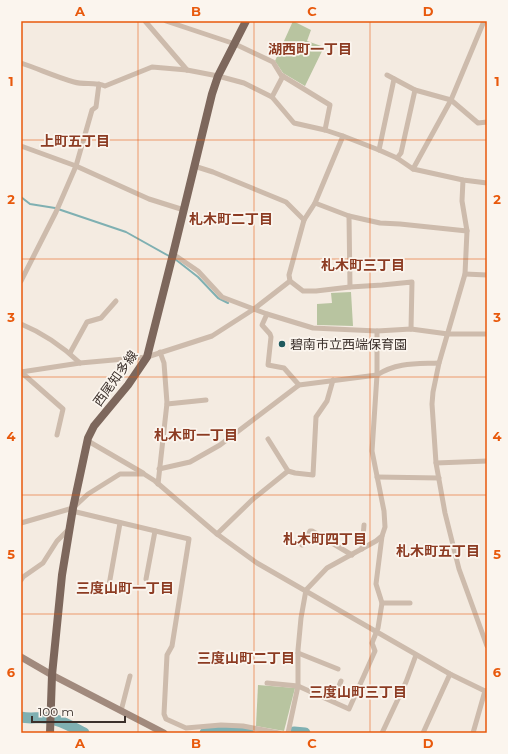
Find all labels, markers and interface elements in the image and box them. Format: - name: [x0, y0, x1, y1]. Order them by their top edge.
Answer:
- text: A: [74, 3, 86, 19]
- text: B: [191, 3, 201, 19]
- text: C: [307, 3, 317, 19]
- text: D: [423, 3, 434, 19]
- district label: 湖西町一丁目: [268, 40, 352, 58]
- text: 1: [8, 73, 14, 89]
- text: 1: [494, 73, 500, 89]
- district label: 上町五丁目: [40, 132, 110, 150]
- text: 2: [7, 191, 15, 207]
- text: 2: [493, 191, 501, 207]
- district label: 札木町二丁目: [189, 210, 273, 228]
- district label: 札木町三丁目: [321, 256, 405, 274]
- text: 3: [6, 309, 15, 325]
- text: 3: [492, 309, 501, 325]
- place label: 碧南市立西端保育園: [290, 336, 407, 352]
- marker: 碧南市立西端保育園: [277, 339, 287, 349]
- street label: 西尾知多線: [89, 347, 141, 409]
- district label: 札木町一丁目: [154, 426, 238, 444]
- text: 4: [7, 428, 16, 444]
- text: 4: [493, 428, 502, 444]
- district label: 札木町四丁目: [283, 530, 367, 548]
- district label: 札木町五丁目: [396, 542, 480, 560]
- text: 5: [7, 546, 15, 562]
- text: 5: [493, 546, 501, 562]
- district label: 三度山町一丁目: [76, 579, 174, 597]
- district label: 三度山町二丁目: [197, 649, 295, 667]
- text: 6: [7, 664, 16, 680]
- text: 6: [493, 664, 502, 680]
- district label: 三度山町三丁目: [309, 683, 407, 701]
- scale bar: [32, 698, 125, 724]
- text: 100 m: [38, 704, 74, 719]
- text: A: [74, 735, 86, 751]
- text: B: [191, 735, 201, 751]
- text: C: [307, 735, 317, 751]
- text: D: [423, 735, 434, 751]

